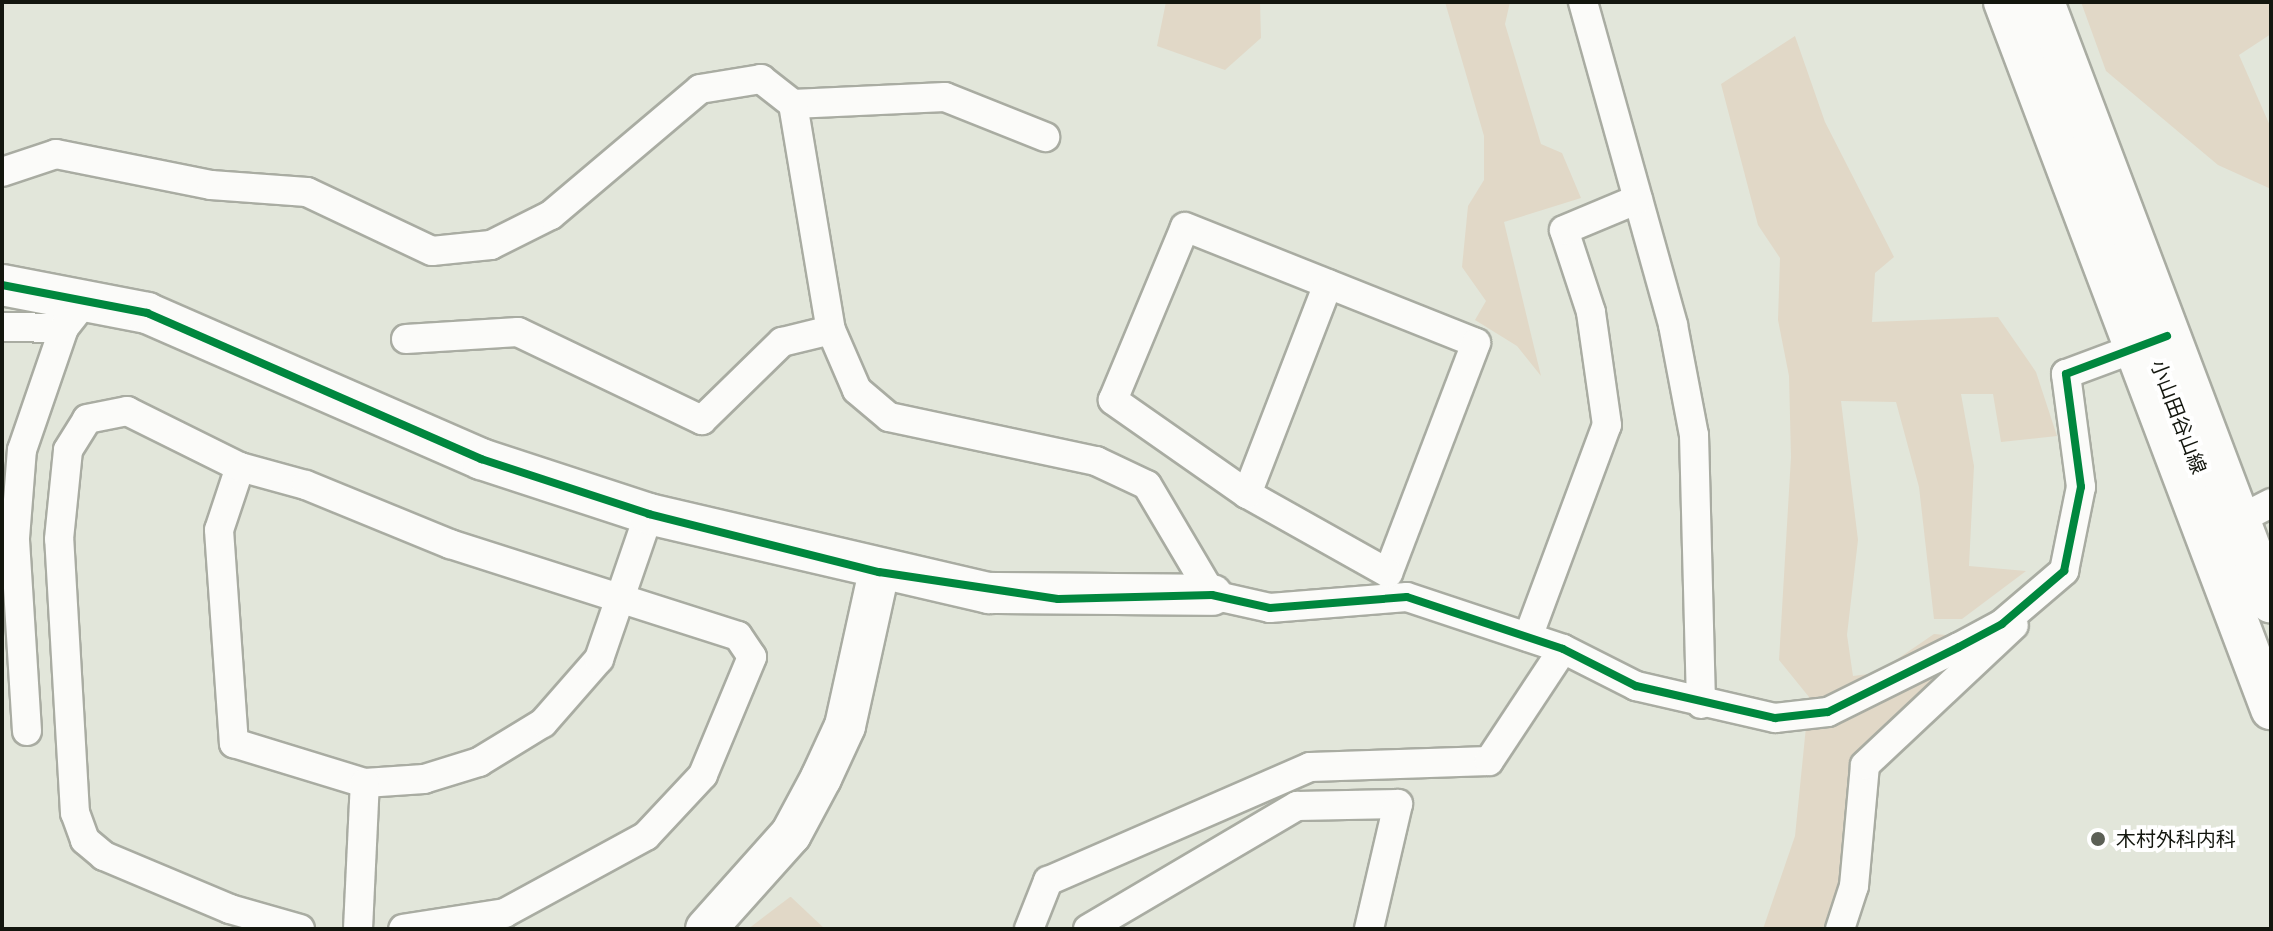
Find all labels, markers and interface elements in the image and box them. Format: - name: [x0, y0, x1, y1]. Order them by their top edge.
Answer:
- street label: 小山田谷山線: [2145, 357, 2211, 477]
- place label: 木村外科内科: [2116, 827, 2236, 851]
- marker: 木村外科内科: [2087, 828, 2109, 850]

